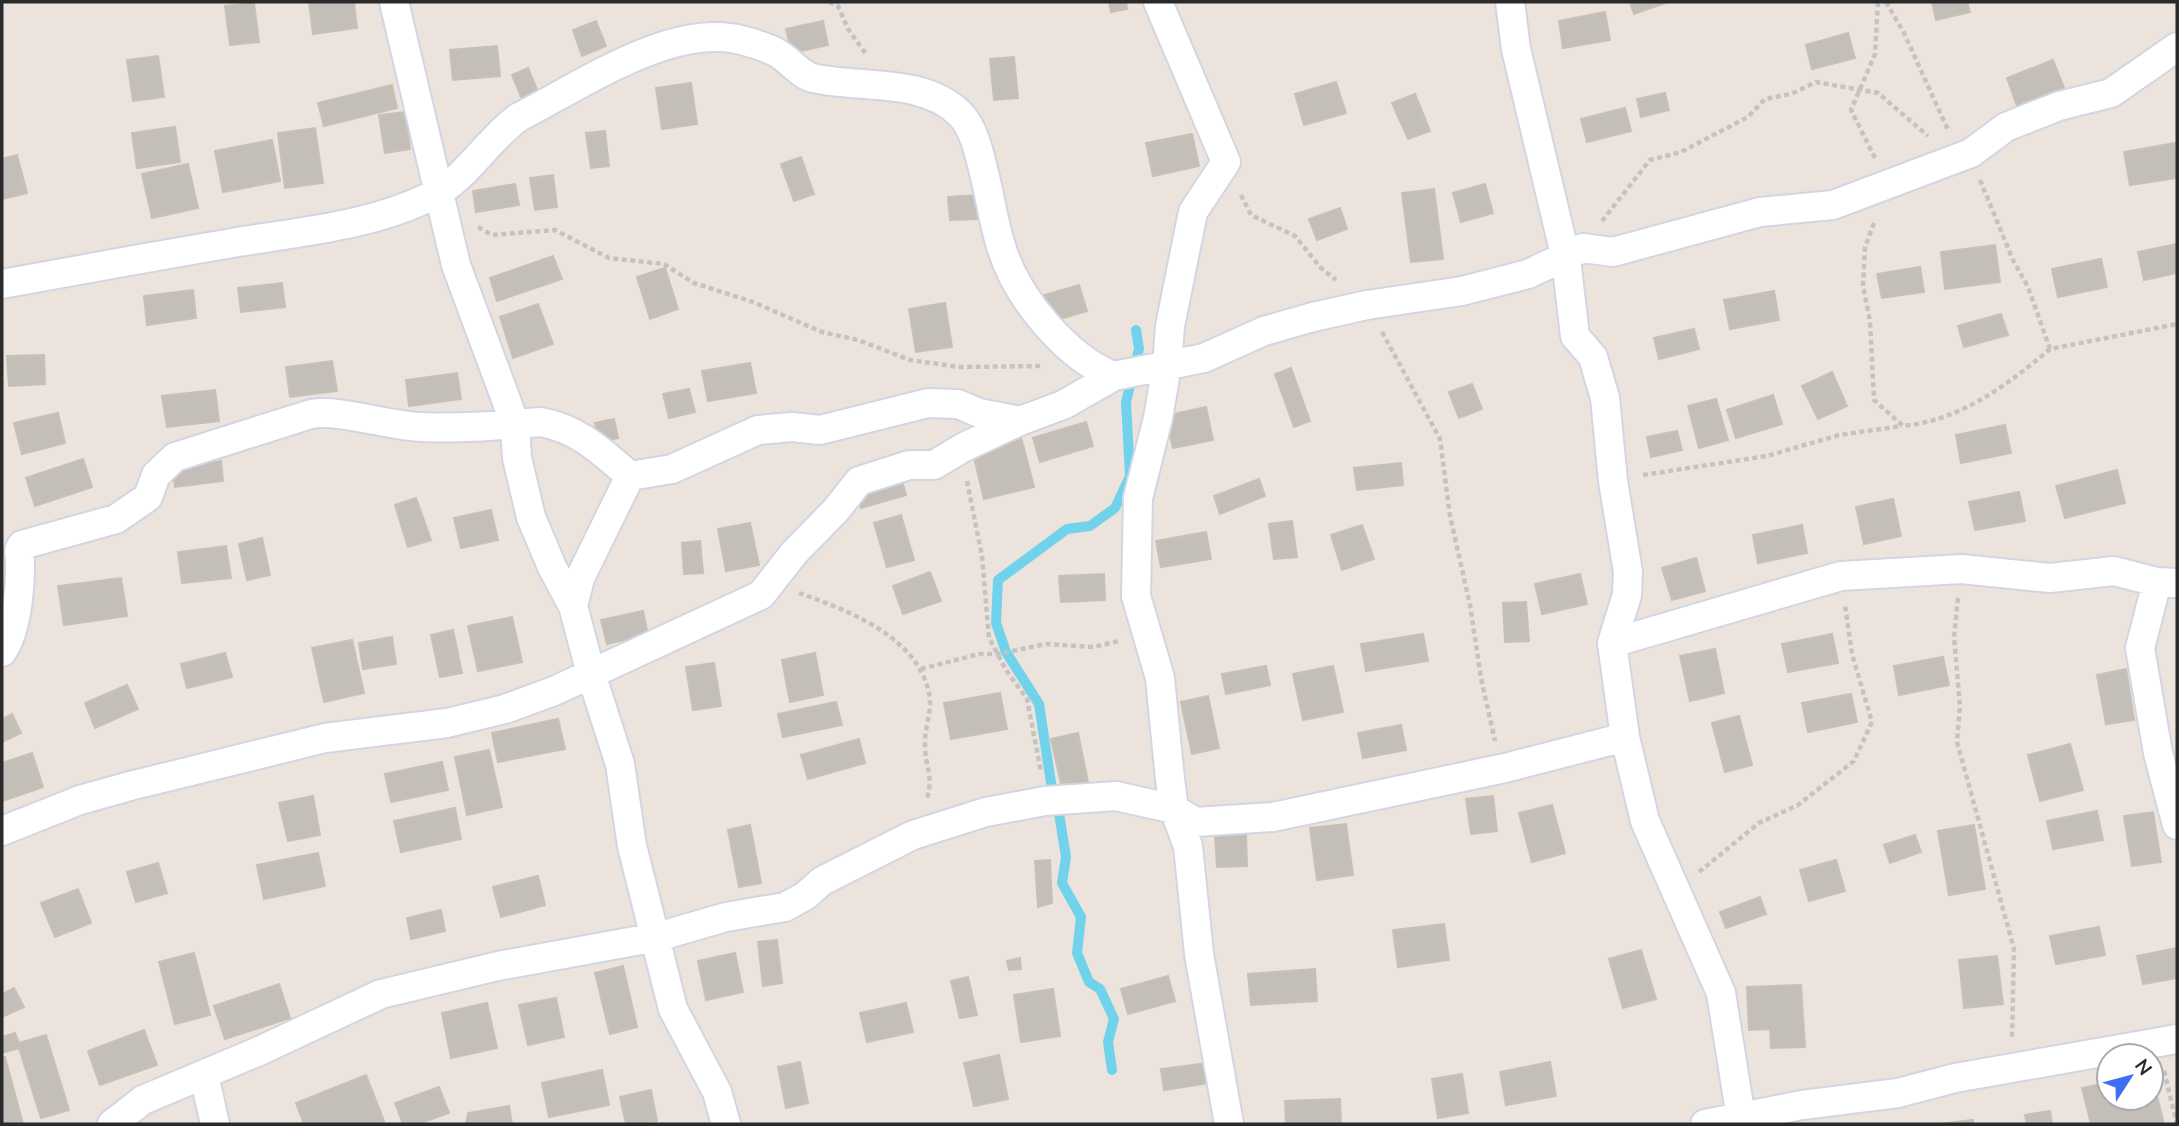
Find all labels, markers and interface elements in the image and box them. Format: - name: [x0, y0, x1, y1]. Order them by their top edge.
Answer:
- north arrow: [2095, 1042, 2165, 1112]
- text: N: [2128, 1054, 2158, 1081]

